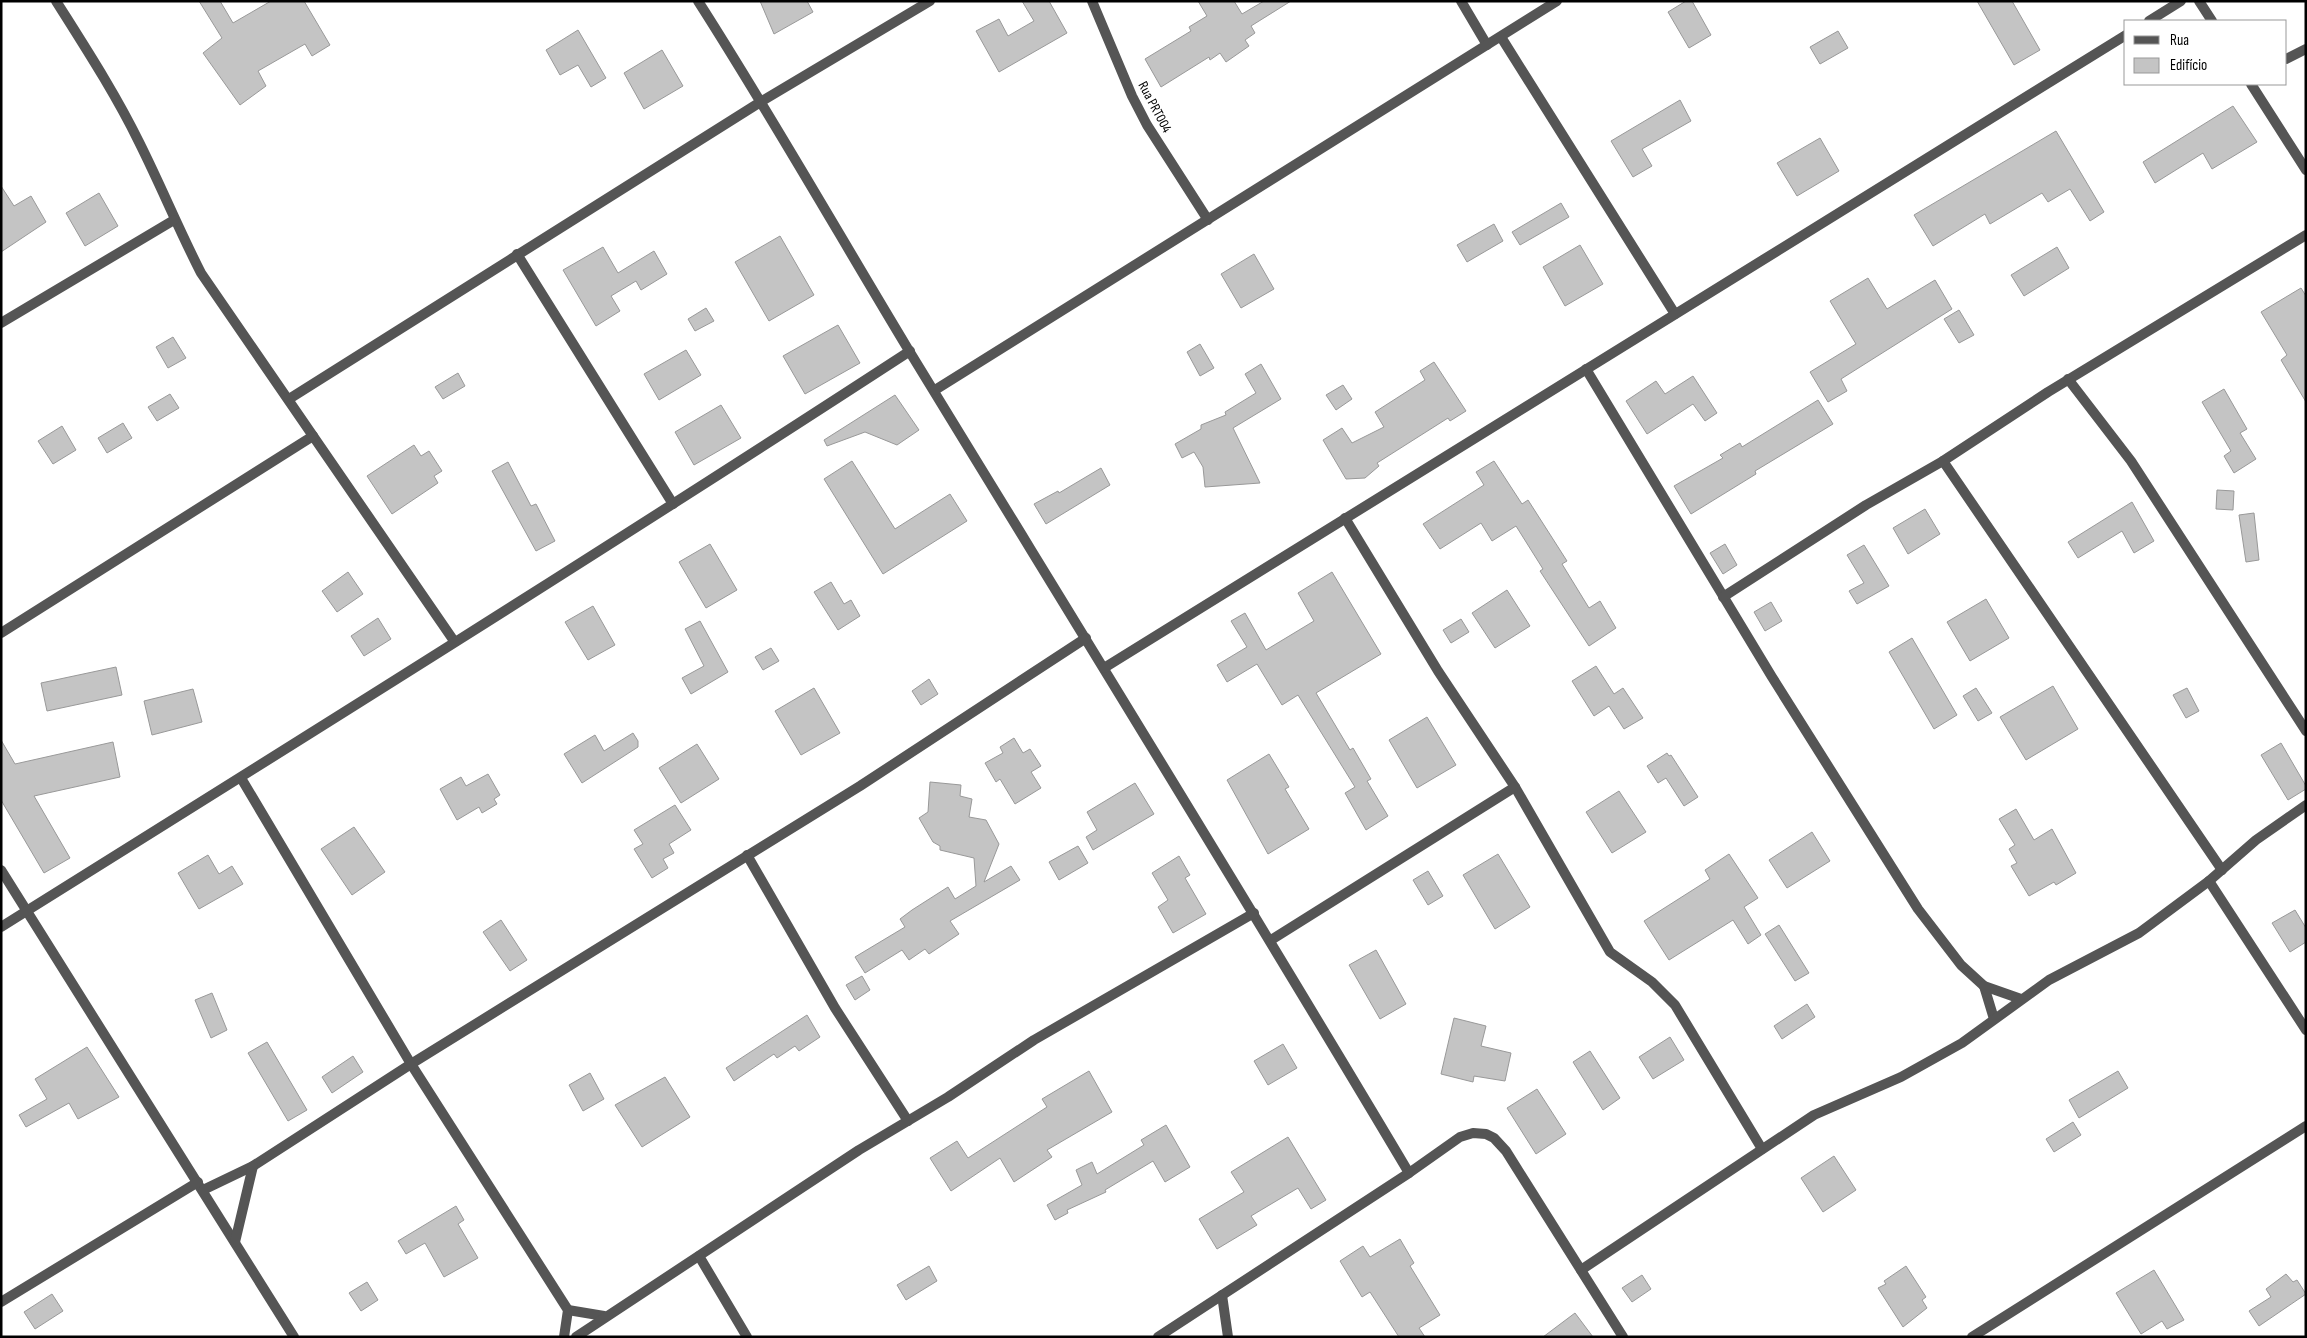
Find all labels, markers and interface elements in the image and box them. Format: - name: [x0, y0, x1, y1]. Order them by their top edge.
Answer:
- legend: [2124, 20, 2287, 85]
- text: Rua: [2170, 31, 2189, 50]
- text: Edifício: [2170, 56, 2207, 75]
- street label: Rua PRT004: [1134, 78, 1176, 136]

